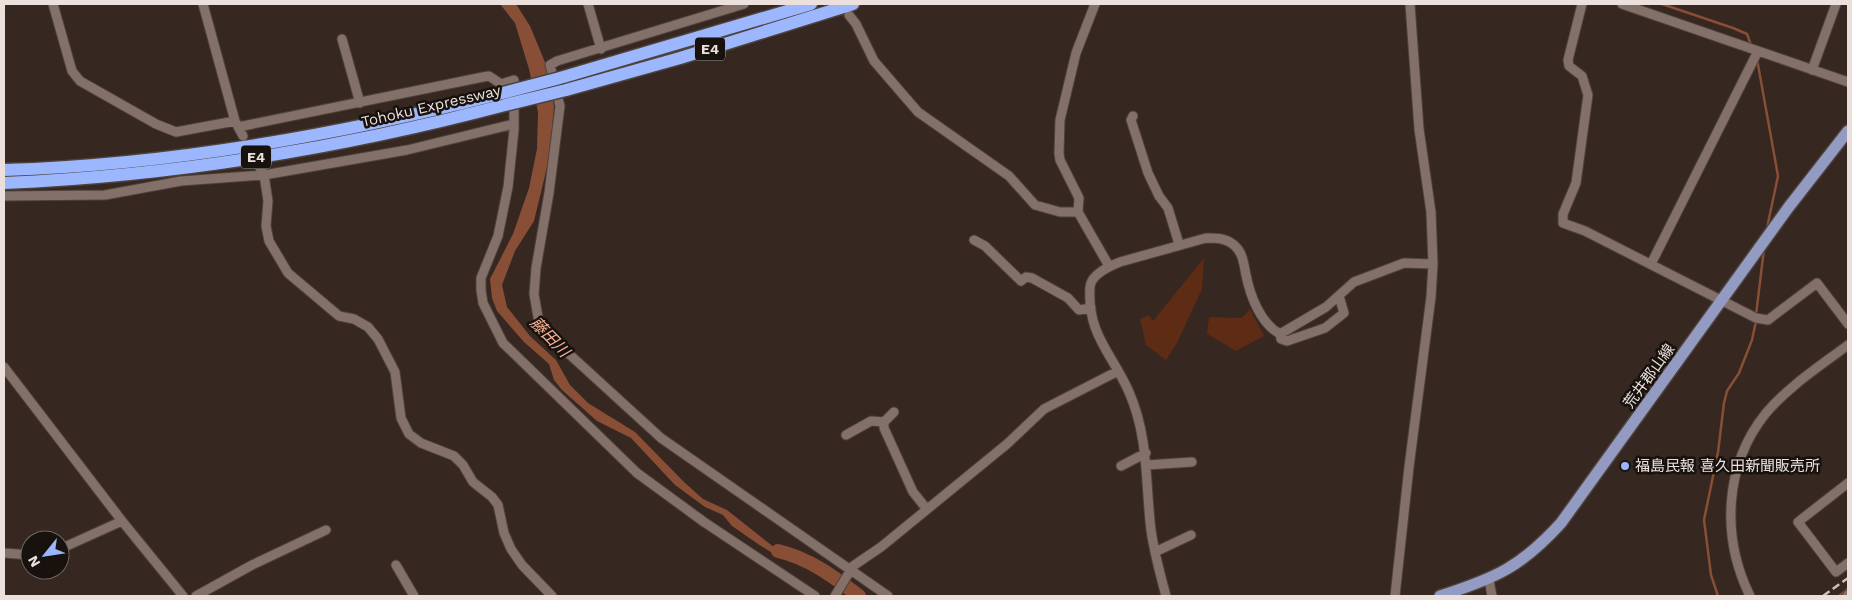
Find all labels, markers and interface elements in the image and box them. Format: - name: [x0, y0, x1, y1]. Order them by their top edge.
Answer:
- road number: E4: [695, 38, 725, 61]
- street label: Tohoku Expressway: [359, 81, 503, 131]
- road number: E4: [241, 146, 271, 168]
- water label: 藤田川: [526, 313, 575, 362]
- street label: 荒井郡山線: [1620, 340, 1678, 412]
- place label: 福島民報 喜久田新聞販売所: [1635, 457, 1820, 475]
- marker: 福島民報 喜久田新聞販売所: [1619, 460, 1631, 472]
- north arrow: [20, 530, 70, 580]
- text: N: [24, 553, 43, 570]

